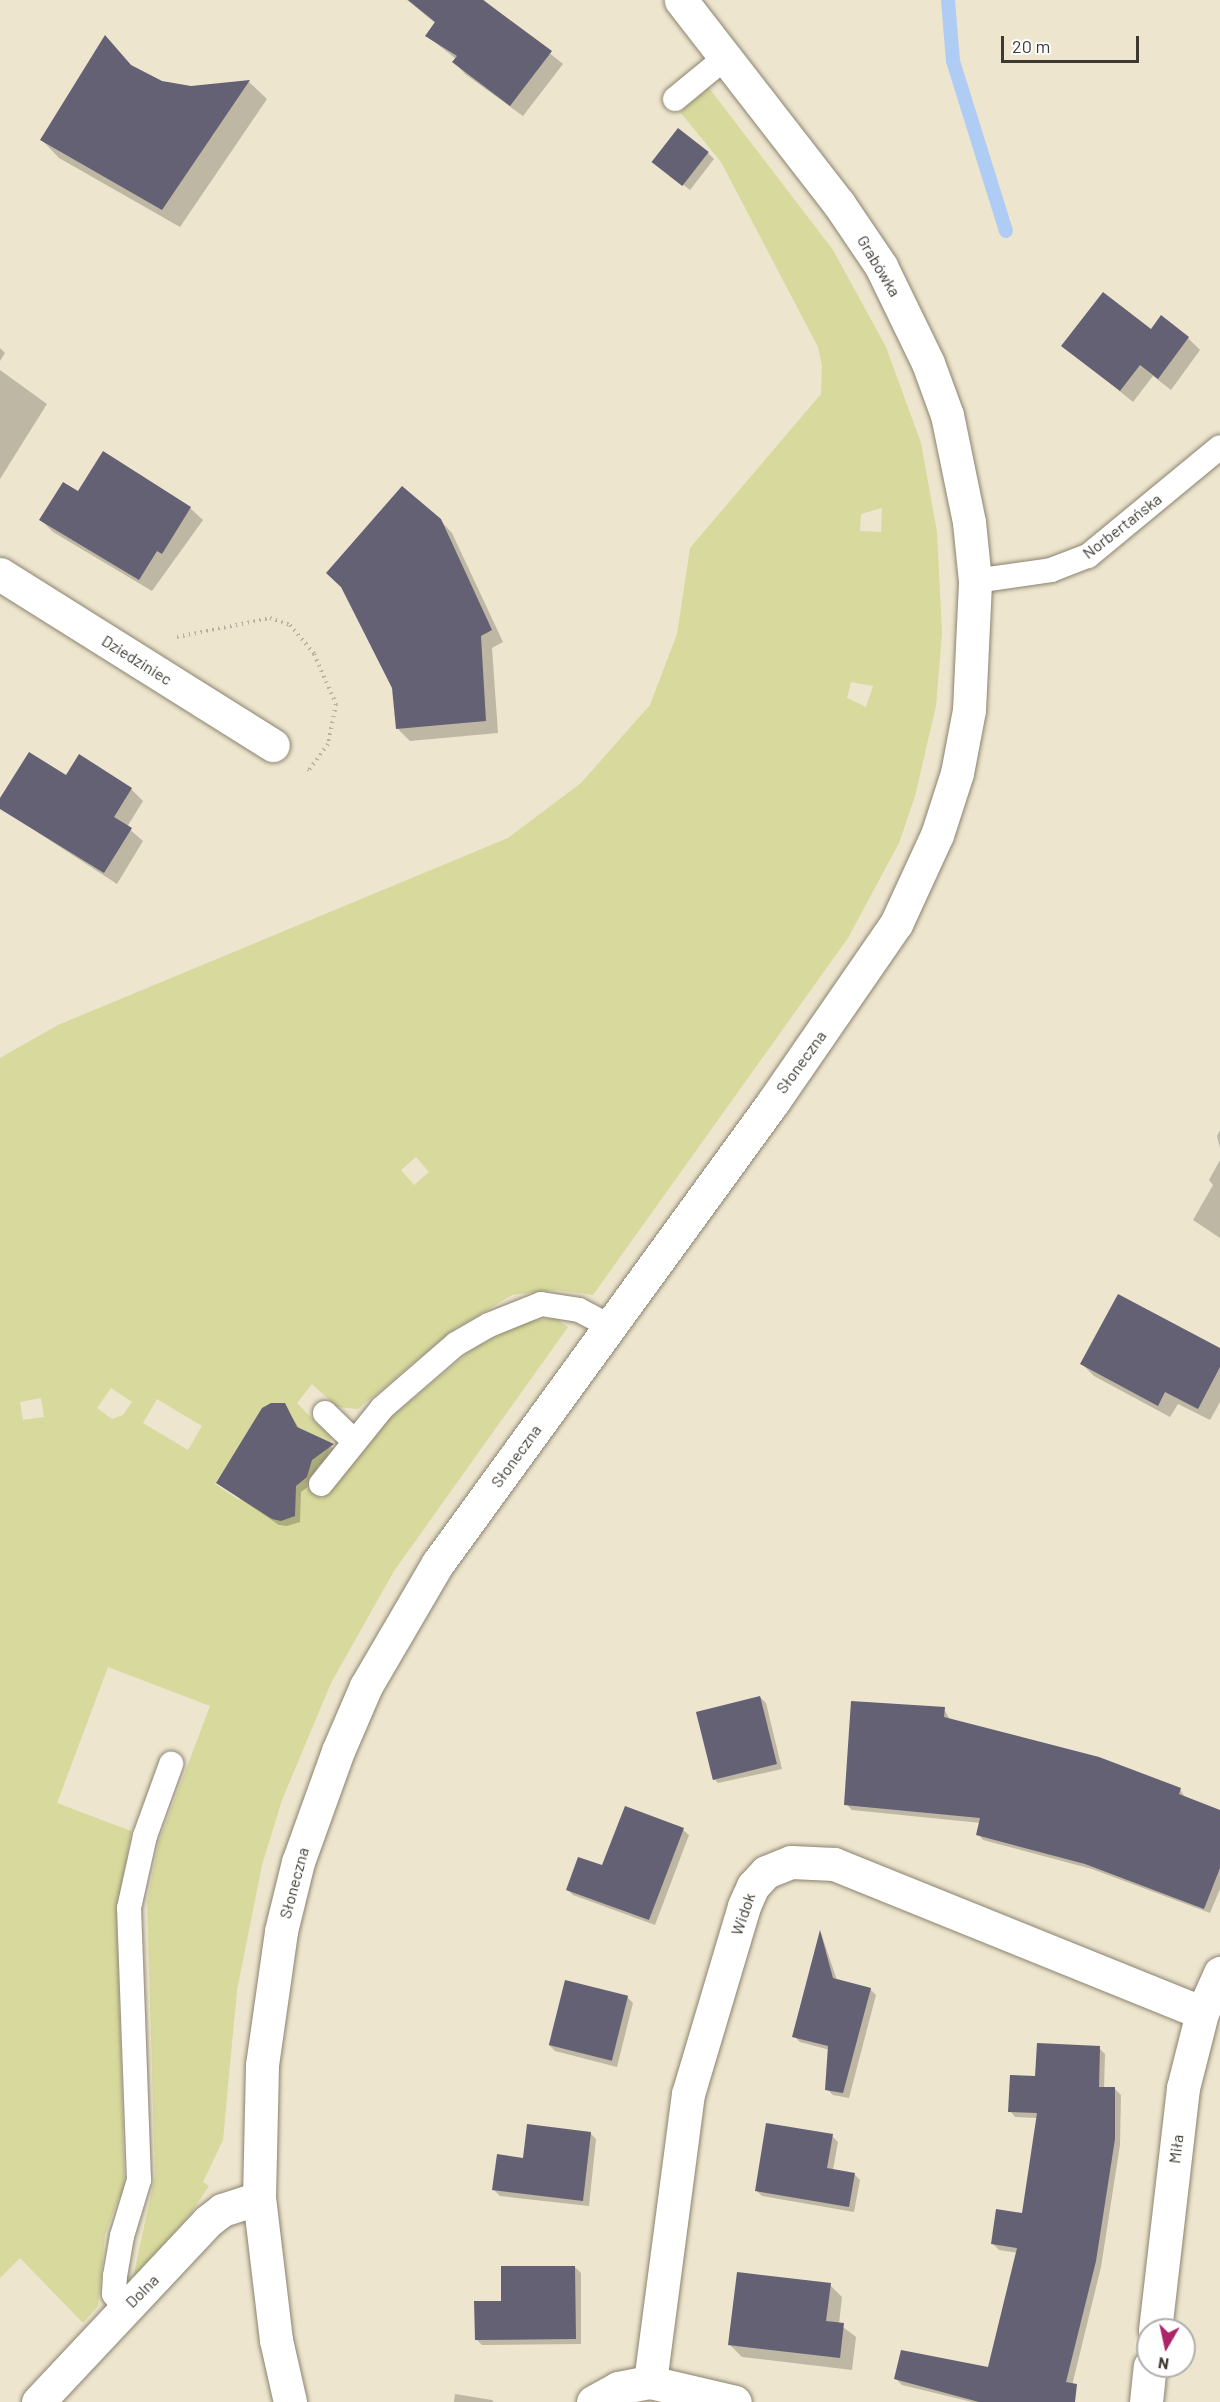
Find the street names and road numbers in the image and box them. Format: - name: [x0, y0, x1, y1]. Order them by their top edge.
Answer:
- street label: Grabówka: [853, 232, 905, 300]
- street label: Norbertańska: [1079, 489, 1165, 563]
- street label: Dziedziniec: [98, 631, 176, 689]
- street label: Słoneczna: [772, 1027, 830, 1097]
- street label: Słoneczna: [487, 1421, 545, 1491]
- street label: Słoneczna: [275, 1845, 313, 1921]
- street label: Widok: [727, 1890, 759, 1938]
- street label: Miła: [1165, 2133, 1187, 2165]
- street label: Dolna: [121, 2270, 163, 2312]

